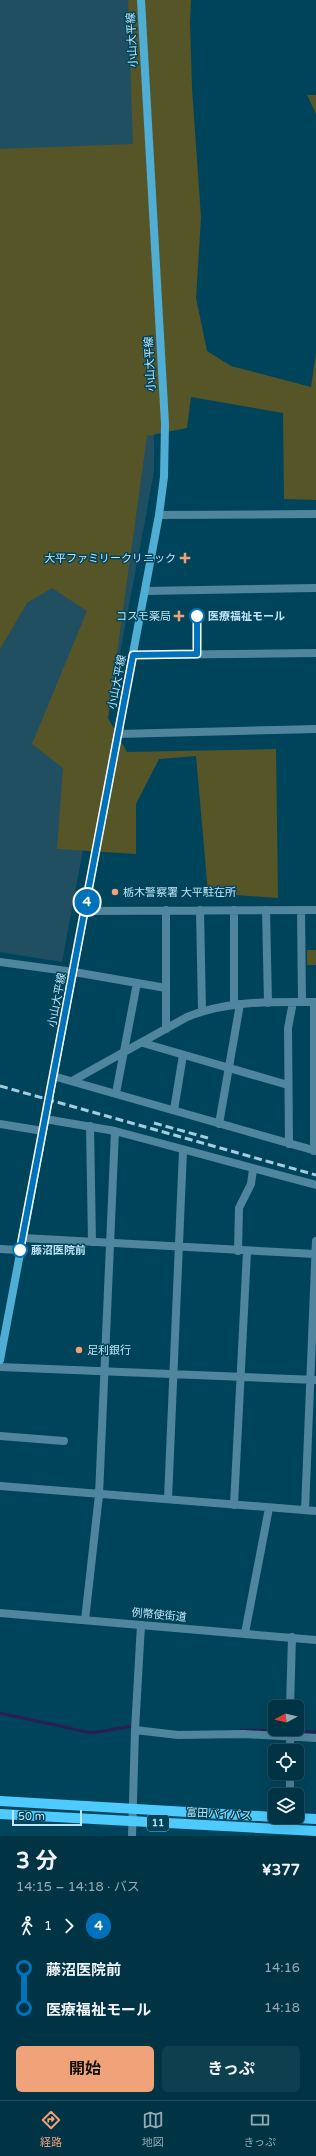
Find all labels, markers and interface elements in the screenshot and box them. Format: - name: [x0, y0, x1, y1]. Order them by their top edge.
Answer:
- street label: 小山大平線: [124, 12, 140, 68]
- street label: 小山大平線: [142, 336, 158, 392]
- place label: 大平ファミリークリニック: [44, 552, 176, 565]
- marker: 大平ファミリークリニック: [179, 552, 191, 564]
- marker: 医療福祉モール: [189, 608, 205, 624]
- place label: コスモ薬局: [116, 610, 171, 623]
- place label: 医療福祉モール: [208, 610, 285, 623]
- marker: コスモ薬局: [174, 611, 184, 621]
- street label: 小山大平線: [105, 654, 129, 710]
- place label: 栃木警察署 大平駐在所: [123, 886, 237, 899]
- marker: 栃木警察署 大平駐在所: [110, 887, 120, 897]
- line badge: 4: [74, 889, 100, 915]
- text: 4: [83, 893, 91, 910]
- street label: 小山大平線: [45, 972, 69, 1028]
- marker: 藤沼医院前: [12, 1242, 28, 1258]
- place label: 藤沼医院前: [31, 1244, 86, 1257]
- place label: 足利銀行: [87, 1344, 131, 1357]
- marker: 足利銀行: [74, 1345, 84, 1355]
- street label: 例幣使街道: [131, 1606, 187, 1624]
- north arrow: [268, 1700, 304, 1736]
- map controls: [268, 1700, 304, 1824]
- button: locate: [268, 1744, 304, 1780]
- button: layers: [268, 1788, 304, 1824]
- street label: 富田バイパス: [186, 1806, 252, 1822]
- scale bar: [12, 1808, 82, 1827]
- text: 50 m: [18, 1810, 45, 1823]
- road number: 11: [147, 1815, 169, 1831]
- text: 3 分: [16, 1848, 58, 1874]
- text: ¥377: [262, 1861, 300, 1879]
- text: 14:15 – 14:18 · バス: [16, 1879, 140, 1895]
- icon: walk: [16, 1915, 38, 1937]
- icon: forward: [58, 1915, 80, 1937]
- text: 4: [94, 1917, 103, 1934]
- text: 1: [44, 1918, 52, 1934]
- text: 14:16: [264, 1960, 300, 1976]
- text: 藤沼医院前: [46, 1961, 121, 1979]
- text: 14:18: [264, 2000, 300, 2016]
- text: 医療福祉モール: [46, 2001, 151, 2019]
- button: 開始: [16, 2046, 154, 2092]
- button: きっぷ: [162, 2046, 300, 2092]
- tab: 経路: [40, 2109, 62, 2149]
- tab: 地図: [142, 2109, 164, 2149]
- tab: きっぷ: [244, 2109, 276, 2149]

